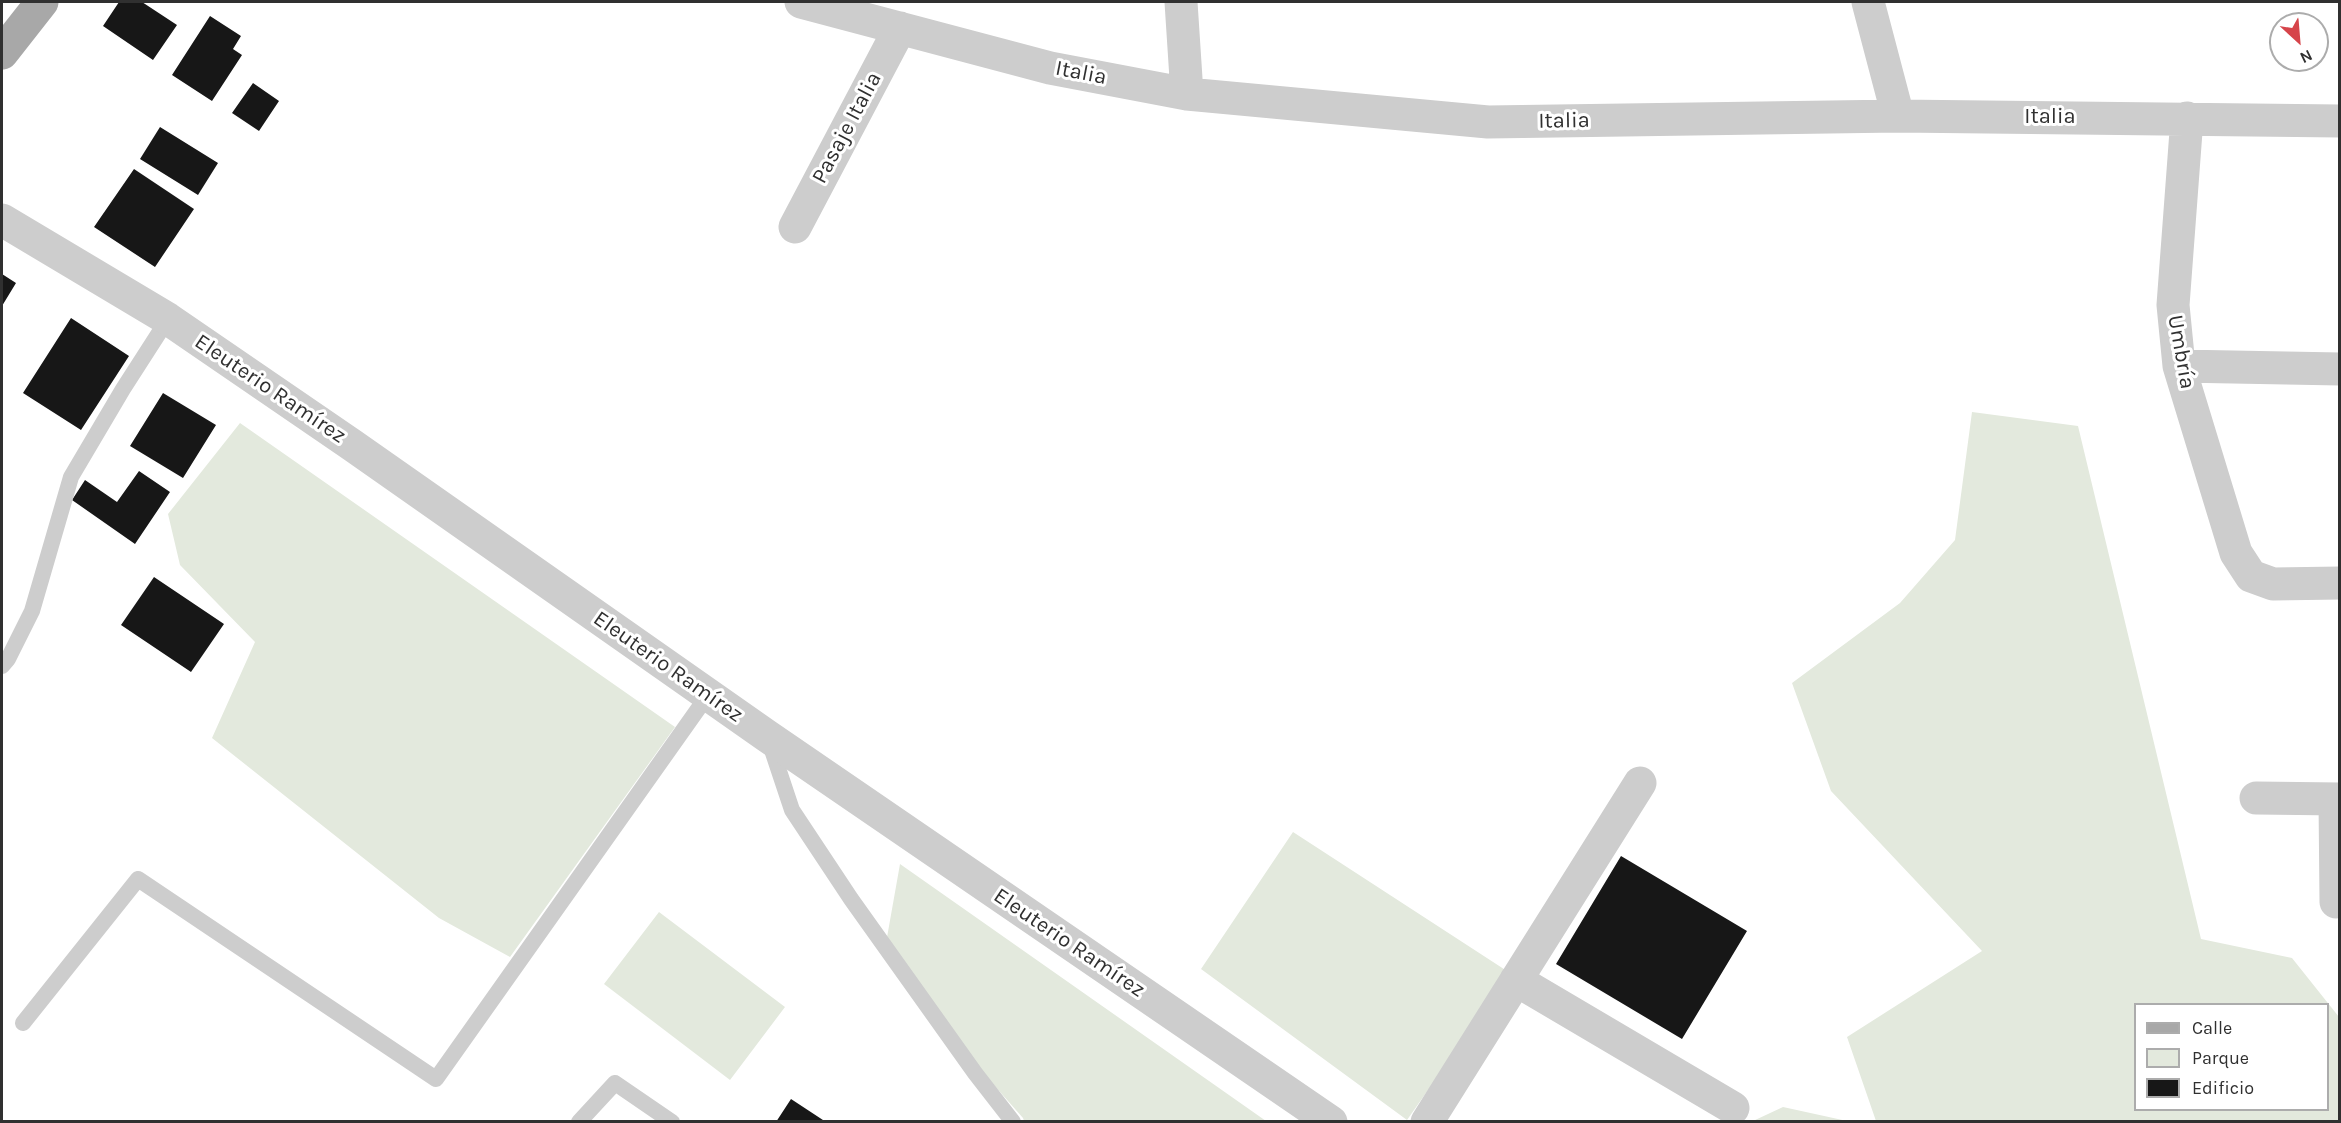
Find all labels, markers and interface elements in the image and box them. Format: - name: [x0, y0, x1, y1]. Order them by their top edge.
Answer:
- north arrow: [2269, 12, 2329, 72]
- text: N: [2297, 46, 2316, 68]
- street label: Italia: [1053, 55, 1109, 91]
- street label: Pasaje Italia: [807, 68, 887, 188]
- street label: Italia: [2024, 104, 2076, 130]
- street label: Italia: [1538, 107, 1590, 135]
- street label: Umbría: [2162, 313, 2200, 391]
- street label: Eleuterio Ramírez: [189, 329, 351, 449]
- street label: Eleuterio Ramírez: [588, 605, 748, 729]
- street label: Eleuterio Ramírez: [988, 883, 1150, 1003]
- legend: [2134, 1003, 2329, 1111]
- text: Calle: [2192, 1017, 2232, 1039]
- text: Parque: [2192, 1047, 2249, 1069]
- text: Edificio: [2192, 1077, 2254, 1099]

